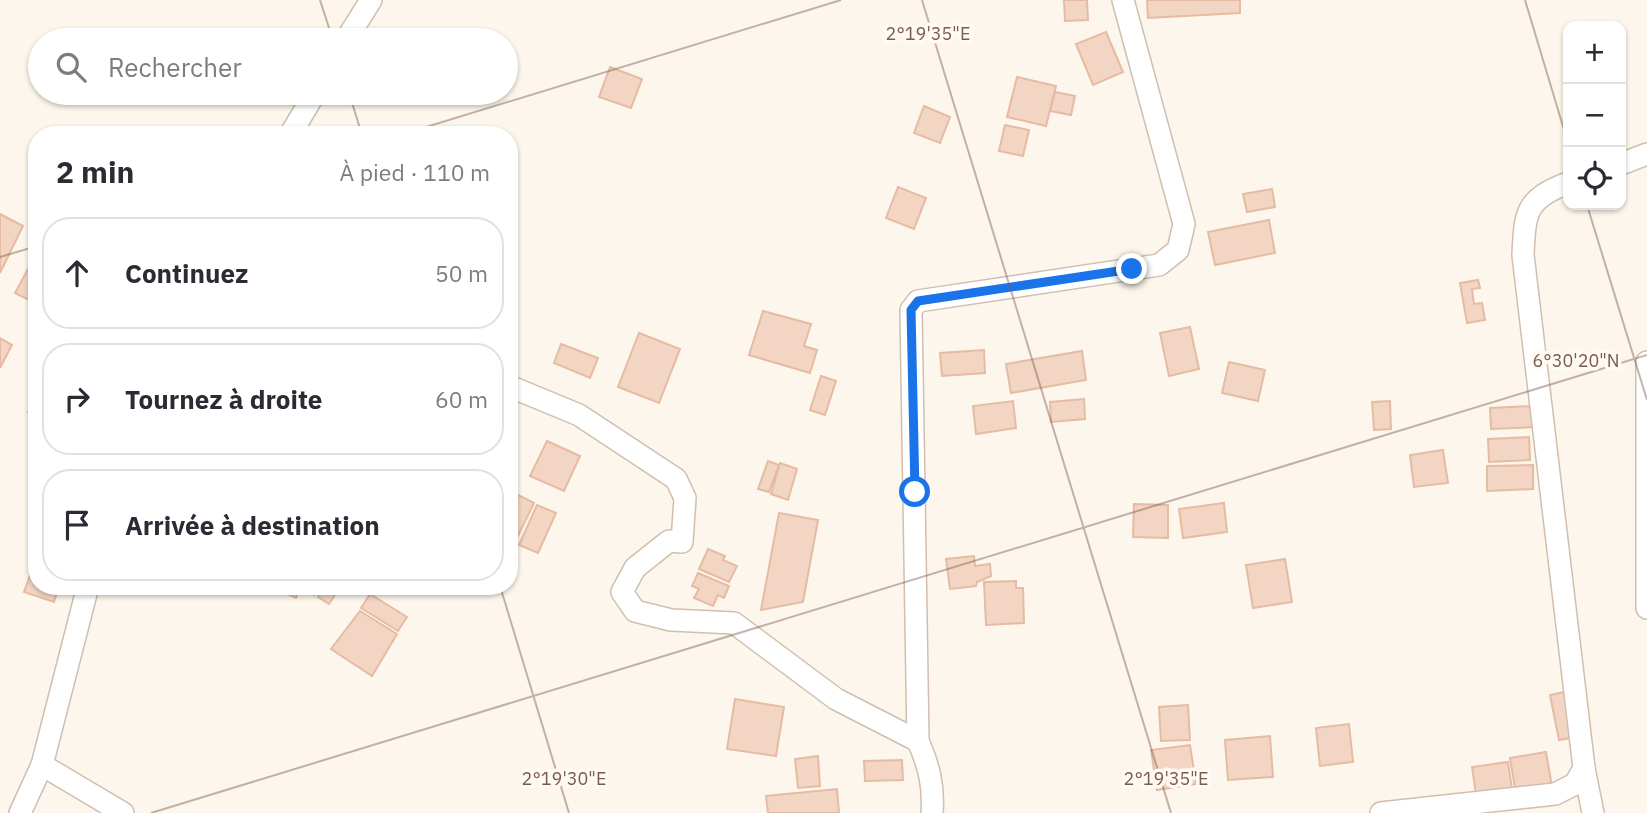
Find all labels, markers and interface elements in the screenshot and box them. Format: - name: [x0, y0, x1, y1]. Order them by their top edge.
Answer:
- map controls: [1563, 21, 1626, 210]
- button: +: [1563, 21, 1626, 84]
- text: 2°19'35"E: [886, 22, 970, 45]
- search box: [28, 28, 518, 105]
- icon: search: [52, 48, 90, 86]
- text: Rechercher: [108, 50, 242, 84]
- button: −: [1563, 84, 1626, 147]
- button: locate: [1563, 147, 1626, 210]
- text: 2 min: [56, 152, 134, 191]
- text: À pied · 110 m: [340, 157, 490, 187]
- route end: [1116, 253, 1147, 284]
- icon: ahead: [58, 254, 96, 292]
- text: Continuez: [125, 256, 248, 290]
- text: 50 m: [435, 258, 488, 288]
- text: 6°30'20"N: [1532, 349, 1620, 372]
- icon: right: [58, 380, 96, 418]
- text: Tournez à droite: [125, 382, 322, 416]
- text: 60 m: [435, 384, 488, 414]
- route start: [899, 476, 930, 507]
- icon: arrive: [58, 506, 96, 544]
- text: Arrivée à destination: [125, 508, 380, 542]
- text: 2°19'30"E: [522, 767, 606, 790]
- text: 2°19'35"E: [1124, 767, 1208, 790]

